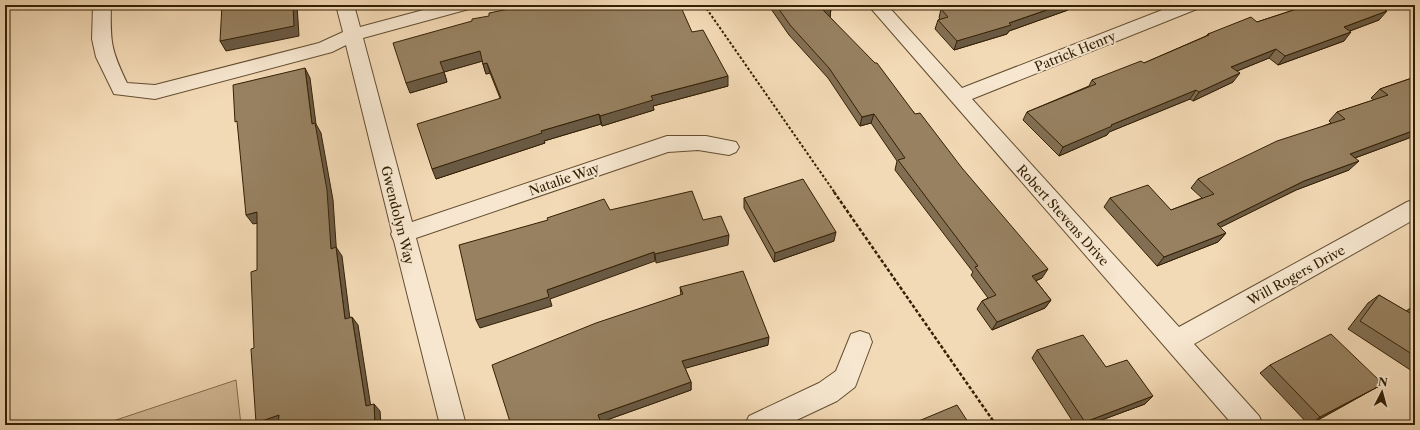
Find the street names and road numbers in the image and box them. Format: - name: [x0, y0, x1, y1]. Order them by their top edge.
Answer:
- street label: Patrick Henry: [1032, 27, 1118, 74]
- street label: Natalie Way: [527, 159, 602, 199]
- street label: Robert Stevens Drive: [1013, 161, 1113, 269]
- street label: Gwendolyn Way: [378, 164, 418, 267]
- street label: Will Rogers Drive: [1243, 242, 1348, 309]

